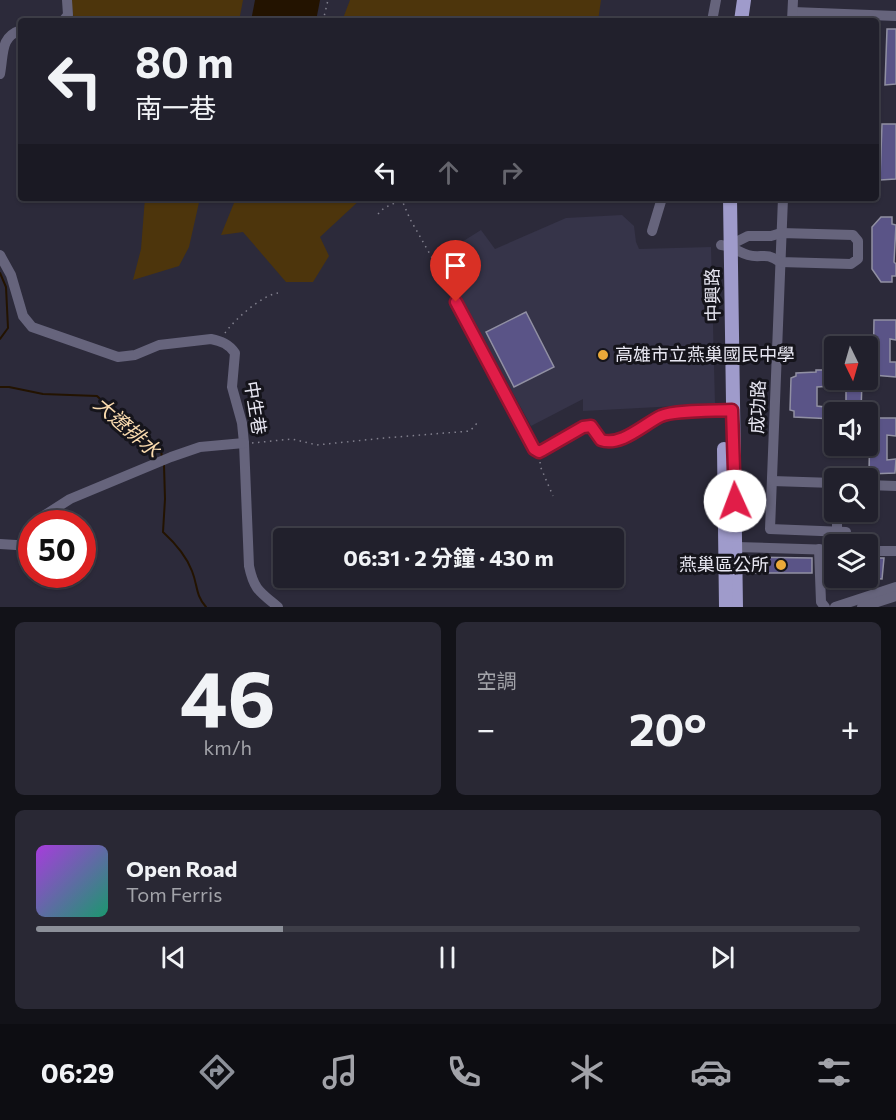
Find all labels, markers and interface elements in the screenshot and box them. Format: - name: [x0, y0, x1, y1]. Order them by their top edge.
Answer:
- text: 80 m: [135, 35, 234, 87]
- icon: left: [36, 42, 114, 120]
- text: 南一巷: [135, 91, 216, 124]
- icon: left: [369, 156, 402, 189]
- icon: ahead: [432, 156, 465, 189]
- icon: right: [495, 156, 528, 189]
- pin: [430, 240, 481, 302]
- icon: arrive: [439, 249, 472, 282]
- street label: 中興路: [701, 268, 723, 322]
- north arrow: [824, 336, 878, 390]
- map controls: [824, 336, 878, 588]
- place label: 高雄市立燕巢國民中學: [615, 343, 795, 365]
- marker: 高雄市立燕巢國民中學: [596, 348, 610, 362]
- street label: 中生巷: [241, 379, 271, 436]
- street label: 成功路: [745, 380, 769, 434]
- water label: 大遼排水: [90, 391, 166, 462]
- button: sound: [824, 402, 878, 456]
- button: search: [824, 468, 878, 522]
- position arrow: [703, 469, 767, 533]
- speed limit sign: 50: [18, 510, 96, 588]
- button: layers: [824, 534, 878, 588]
- text: 06:31 · 2 分鐘 · 430 m: [343, 544, 554, 571]
- place label: 燕巢區公所: [679, 553, 769, 575]
- marker: 燕巢區公所: [774, 558, 788, 572]
- text: 46: [180, 648, 276, 743]
- text: 空調: [477, 668, 517, 692]
- text: 20°: [629, 700, 707, 755]
- text: −: [477, 707, 495, 748]
- text: +: [841, 707, 860, 748]
- text: km/h: [203, 735, 252, 759]
- text: Open Road: [126, 855, 237, 882]
- text: Tom Ferris: [126, 882, 222, 906]
- icon: previous: [157, 941, 190, 974]
- icon: pause: [431, 941, 464, 974]
- icon: next: [706, 941, 739, 974]
- icon: directions: [196, 1051, 238, 1093]
- icon: music: [319, 1051, 361, 1093]
- icon: phone: [443, 1051, 485, 1093]
- icon: climate: [566, 1051, 608, 1093]
- icon: car: [690, 1051, 732, 1093]
- icon: filters: [813, 1051, 855, 1093]
- text: 06:29: [41, 1056, 114, 1089]

